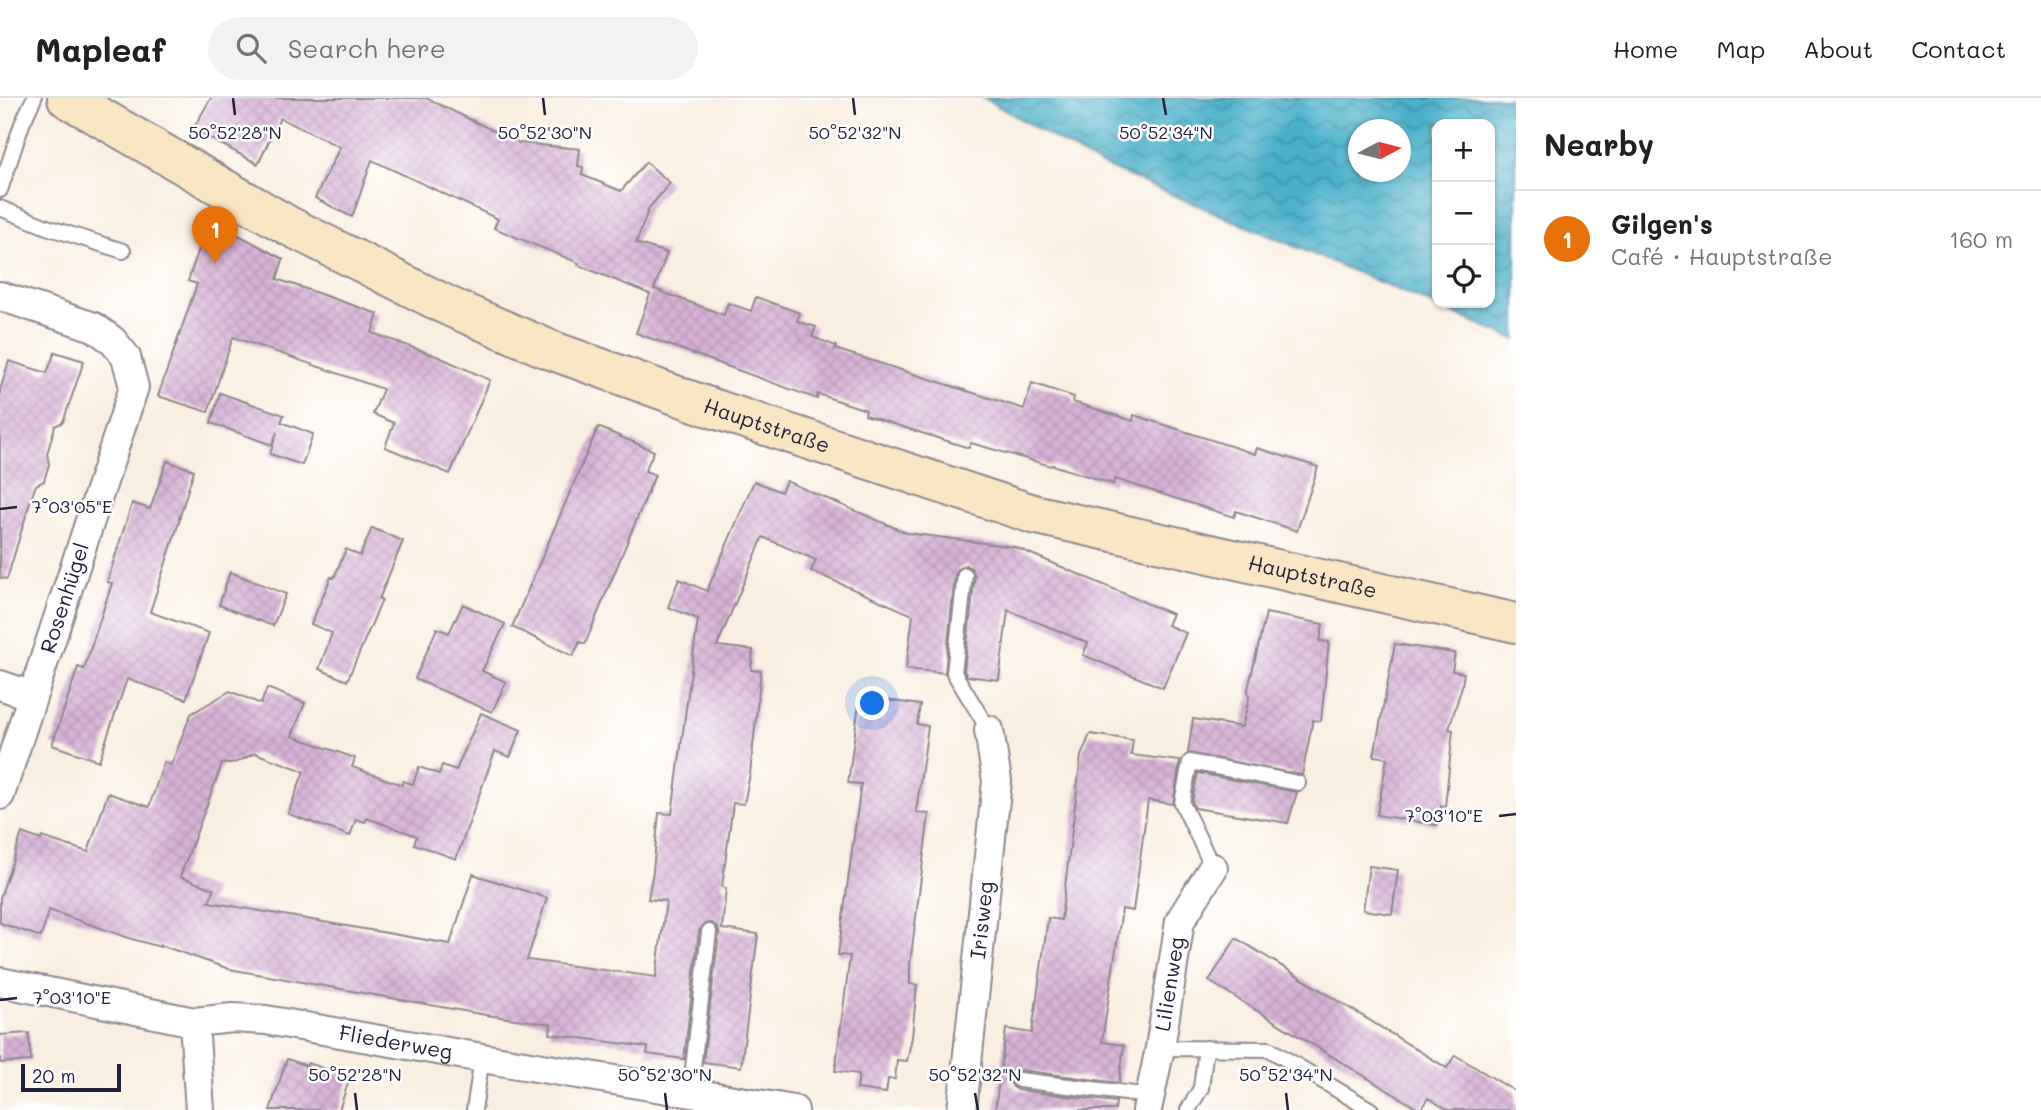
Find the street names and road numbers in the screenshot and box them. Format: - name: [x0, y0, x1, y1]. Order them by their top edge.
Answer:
- street label: Hauptstraße: [701, 391, 834, 458]
- street label: Rosenhügel: [33, 539, 94, 656]
- street label: Hauptstraße: [1246, 548, 1380, 603]
- street label: Irisweg: [963, 880, 998, 960]
- street label: Lilienweg: [1148, 935, 1189, 1033]
- street label: Fliederweg: [337, 1018, 455, 1065]

